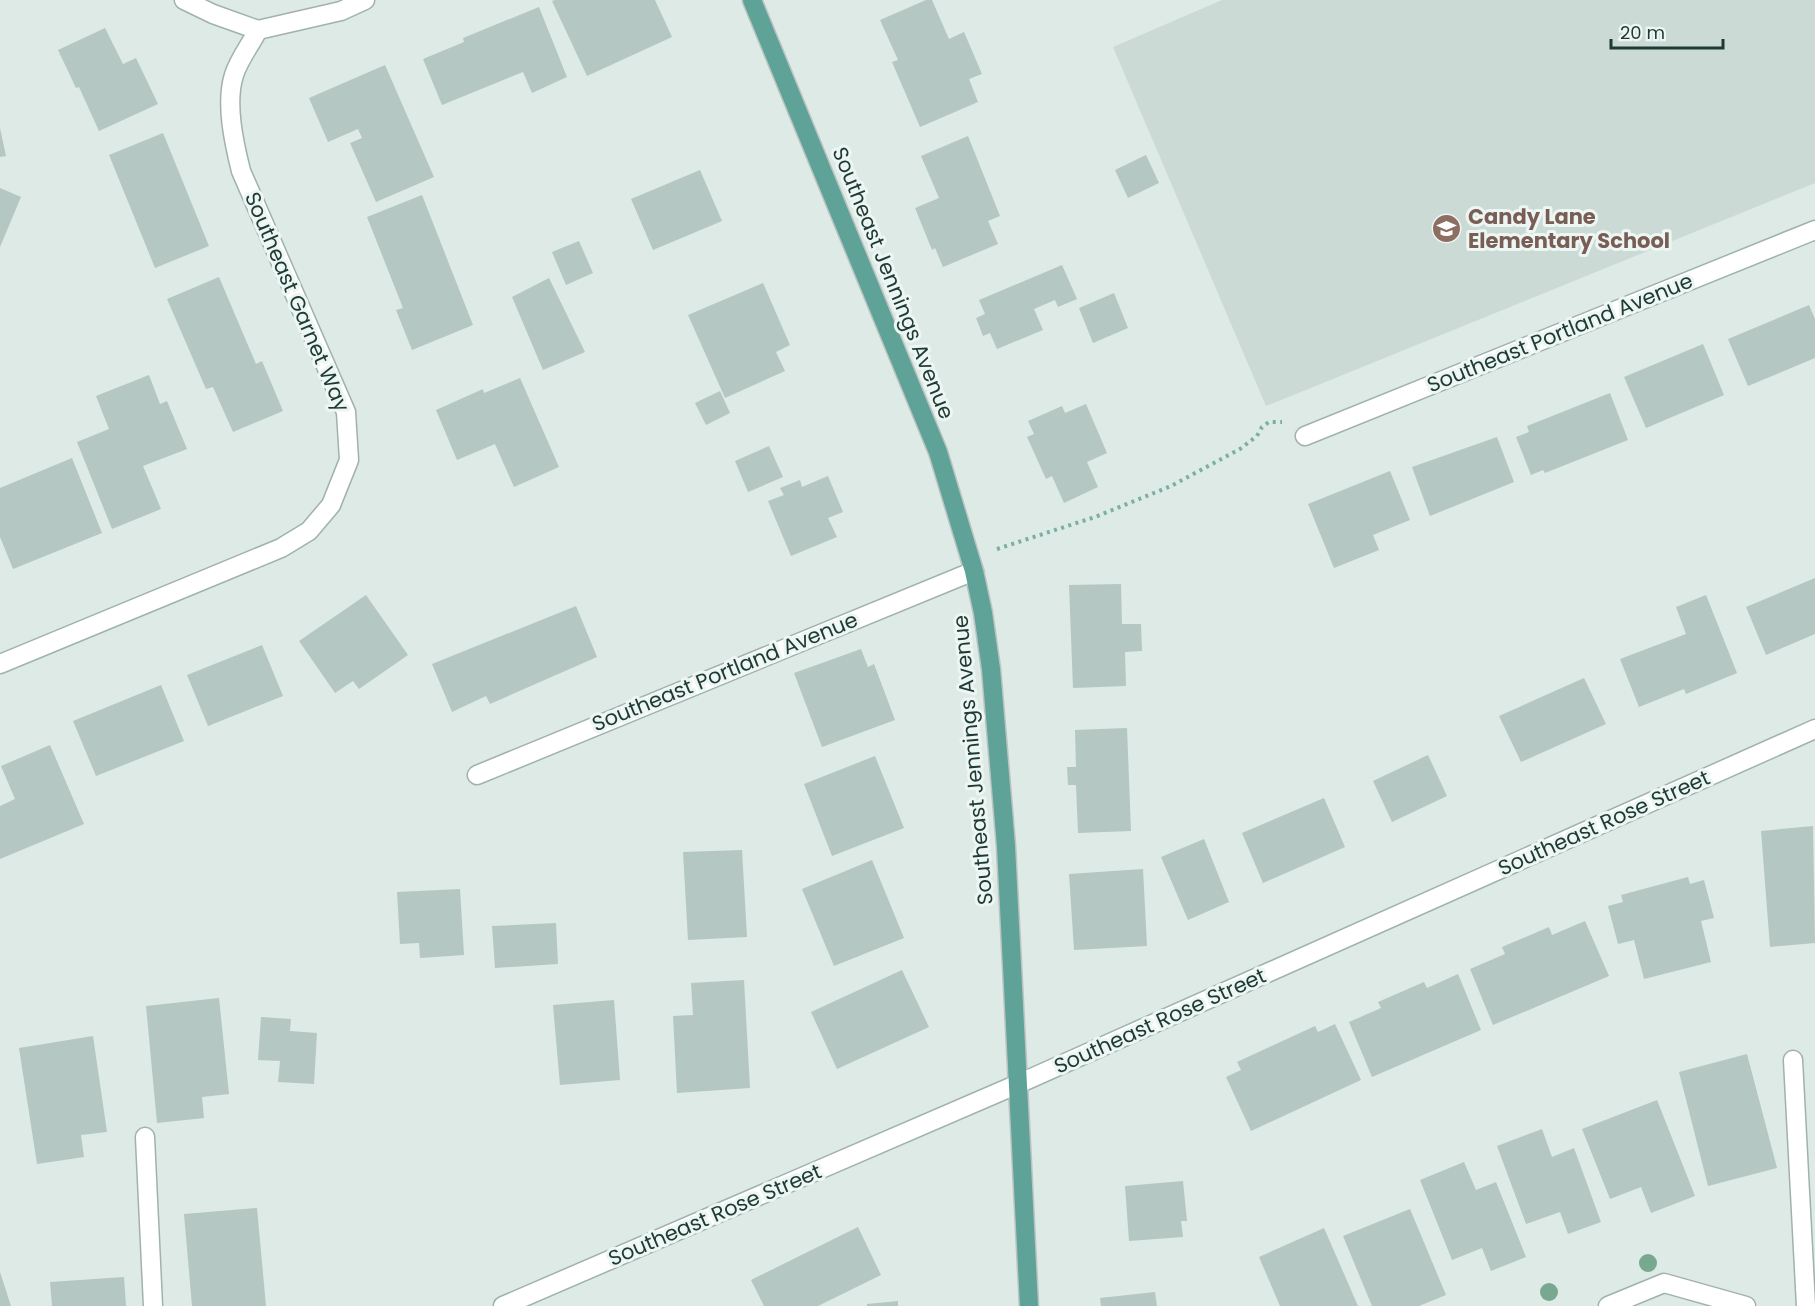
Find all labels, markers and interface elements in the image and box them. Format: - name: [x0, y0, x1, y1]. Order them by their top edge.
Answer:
- scale bar: [1611, 12, 1724, 50]
- text: 20 m: [1620, 20, 1665, 45]
- street label: Southeast Jennings Avenue: [826, 142, 961, 423]
- street label: Southeast Garnet Way: [238, 187, 357, 416]
- place label: Candy Lane Elementary School: [1468, 202, 1670, 255]
- school or university icon: Candy Lane Elementary School: [1431, 213, 1463, 245]
- street label: Southeast Portland Avenue: [1423, 266, 1697, 399]
- street label: Southeast Portland Avenue: [588, 605, 862, 738]
- street label: Southeast Jennings Avenue: [945, 614, 1000, 906]
- street label: Southeast Rose Street: [1493, 763, 1714, 882]
- street label: Southeast Rose Street: [1049, 961, 1270, 1080]
- street label: Southeast Rose Street: [604, 1156, 826, 1273]

